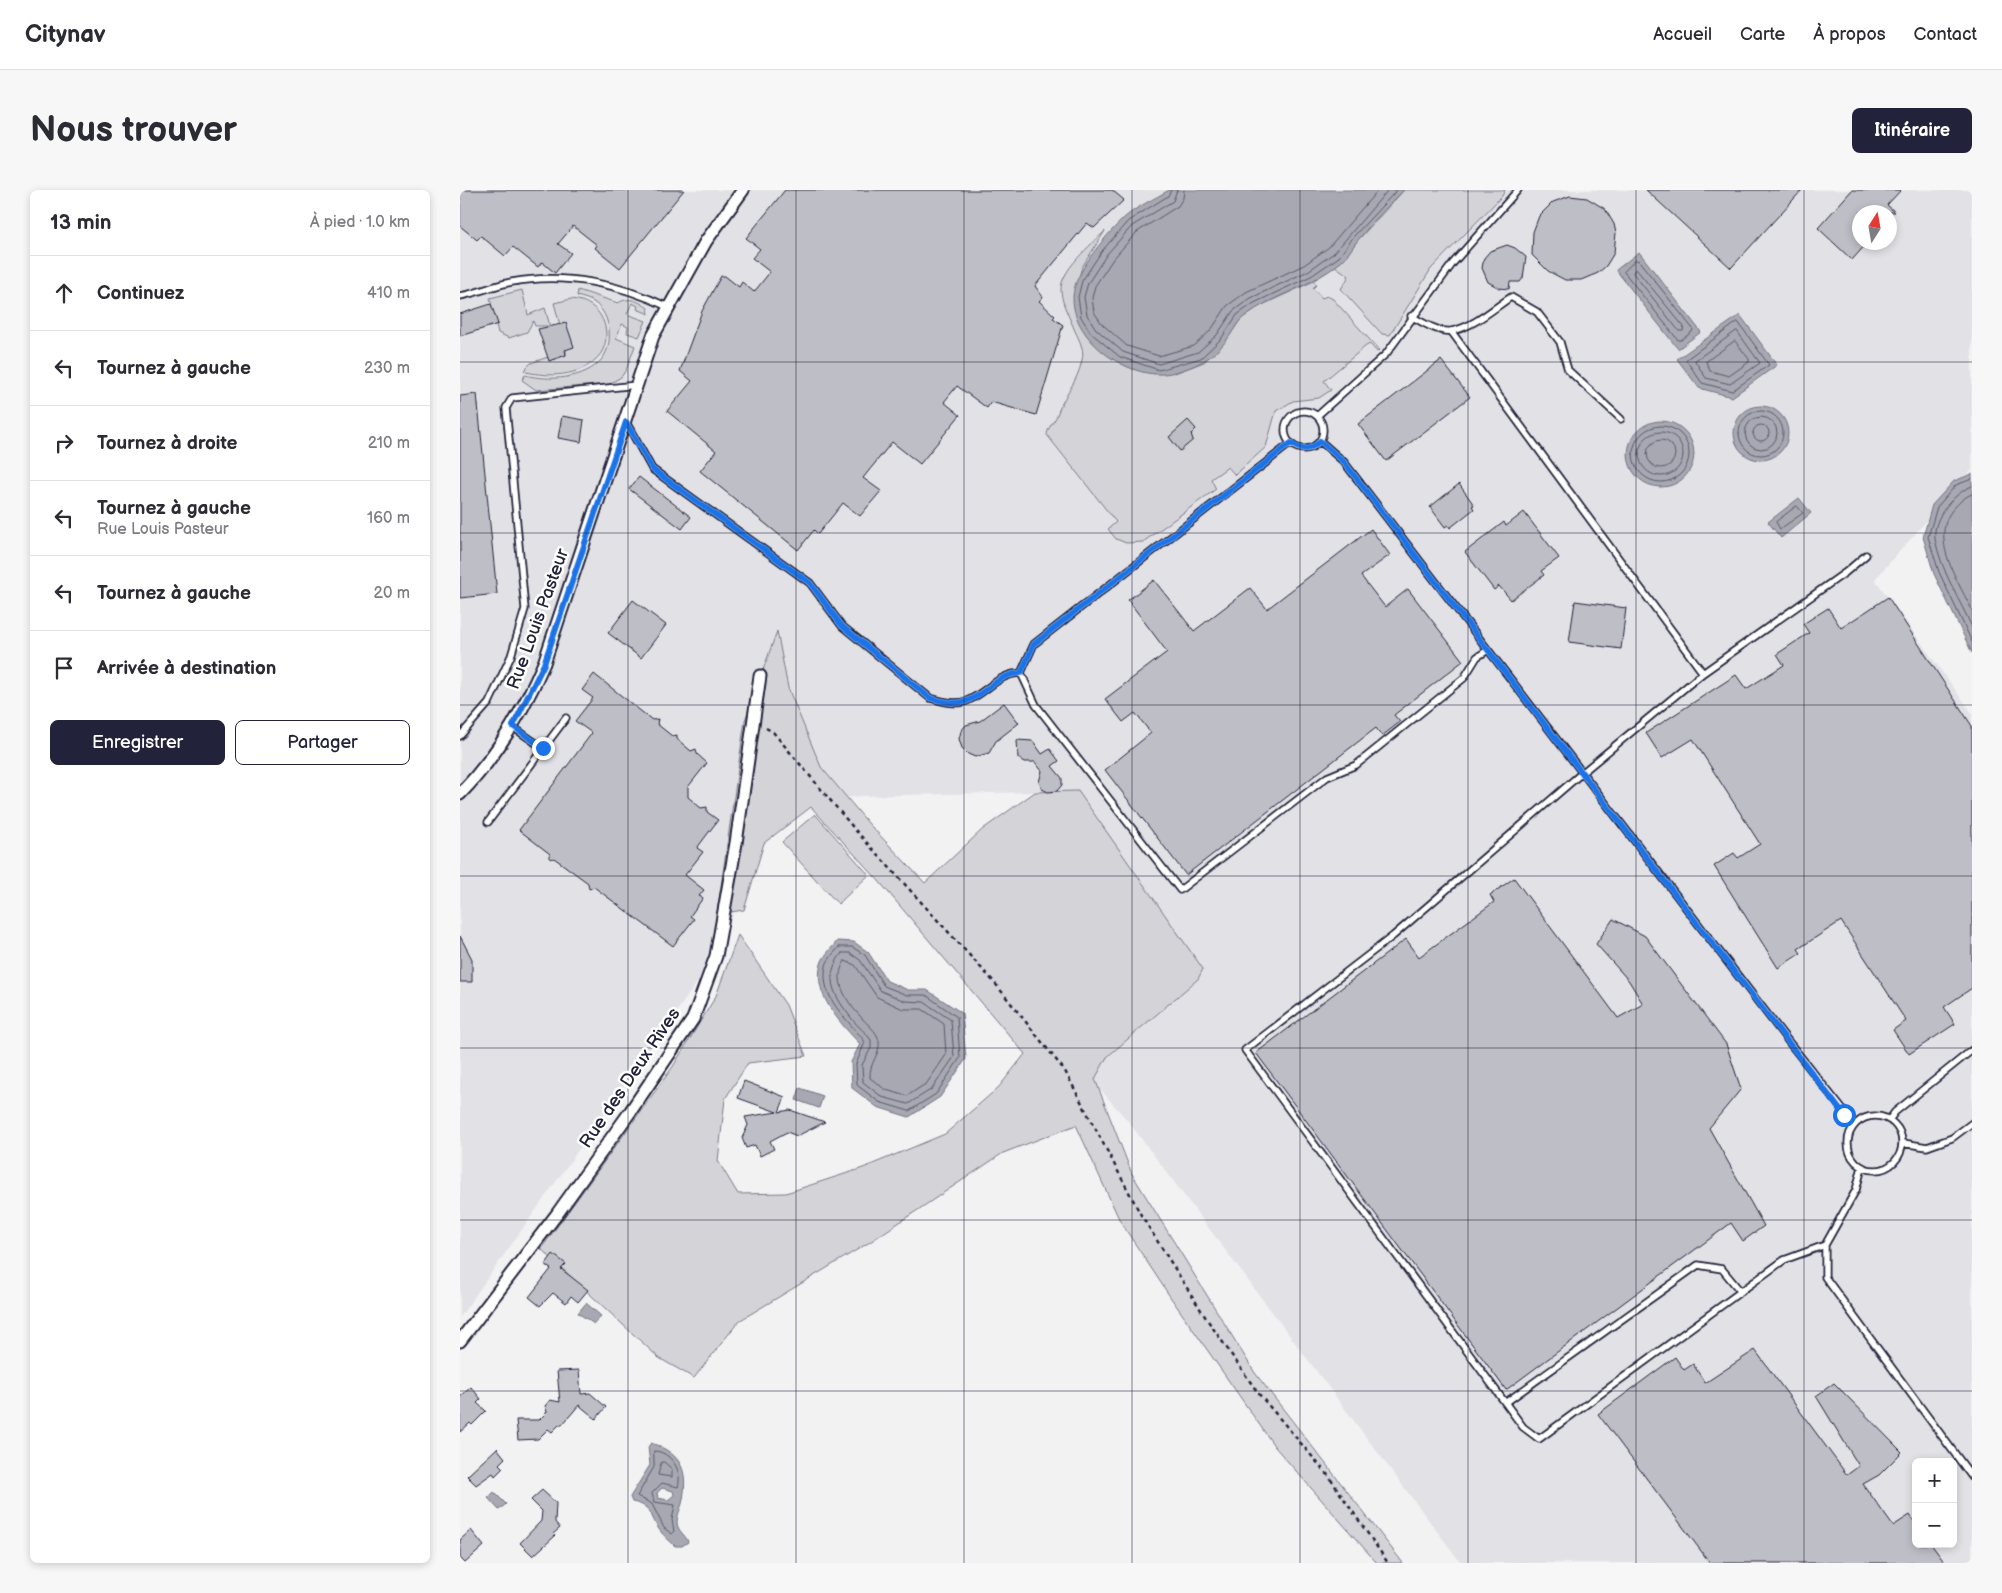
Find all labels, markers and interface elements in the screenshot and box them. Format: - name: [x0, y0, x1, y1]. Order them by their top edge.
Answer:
- text: Citynav: [25, 20, 106, 49]
- text: Accueil: [1653, 24, 1712, 45]
- text: Carte: [1740, 24, 1785, 45]
- text: À propos: [1813, 24, 1886, 45]
- text: Contact: [1914, 24, 1977, 45]
- button: Itinéraire: [1852, 108, 1972, 153]
- text: Nous trouver: [30, 109, 237, 152]
- north arrow: [1852, 205, 1897, 250]
- text: 13 min: [50, 210, 112, 235]
- text: À pied · 1.0 km: [310, 213, 410, 232]
- icon: ahead: [50, 279, 78, 307]
- text: Continuez: [97, 282, 184, 305]
- text: 410 m: [367, 284, 410, 303]
- icon: left: [50, 354, 78, 382]
- text: Tournez à gauche: [97, 357, 251, 380]
- text: 230 m: [364, 359, 410, 378]
- icon: right: [50, 429, 78, 457]
- text: Tournez à droite: [97, 432, 238, 455]
- text: 210 m: [368, 434, 410, 453]
- text: Tournez à gauche: [97, 497, 251, 520]
- icon: left: [50, 504, 78, 532]
- text: 160 m: [367, 509, 410, 528]
- text: Rue Louis Pasteur: [97, 520, 229, 539]
- street label: Rue Louis Pasteur: [503, 545, 573, 692]
- icon: left: [50, 579, 78, 607]
- text: Tournez à gauche: [97, 582, 251, 605]
- text: 20 m: [374, 584, 410, 603]
- icon: arrive: [50, 654, 78, 682]
- text: Arrivée à destination: [97, 657, 276, 680]
- button: Enregistrer: [50, 720, 225, 765]
- button: Partager: [235, 720, 410, 765]
- route end: [532, 737, 555, 760]
- street label: Rue des Deux Rives: [575, 1004, 685, 1152]
- route start: [1833, 1104, 1856, 1127]
- map controls: [1912, 1458, 1957, 1548]
- button: +: [1912, 1458, 1957, 1503]
- button: −: [1912, 1503, 1957, 1548]

